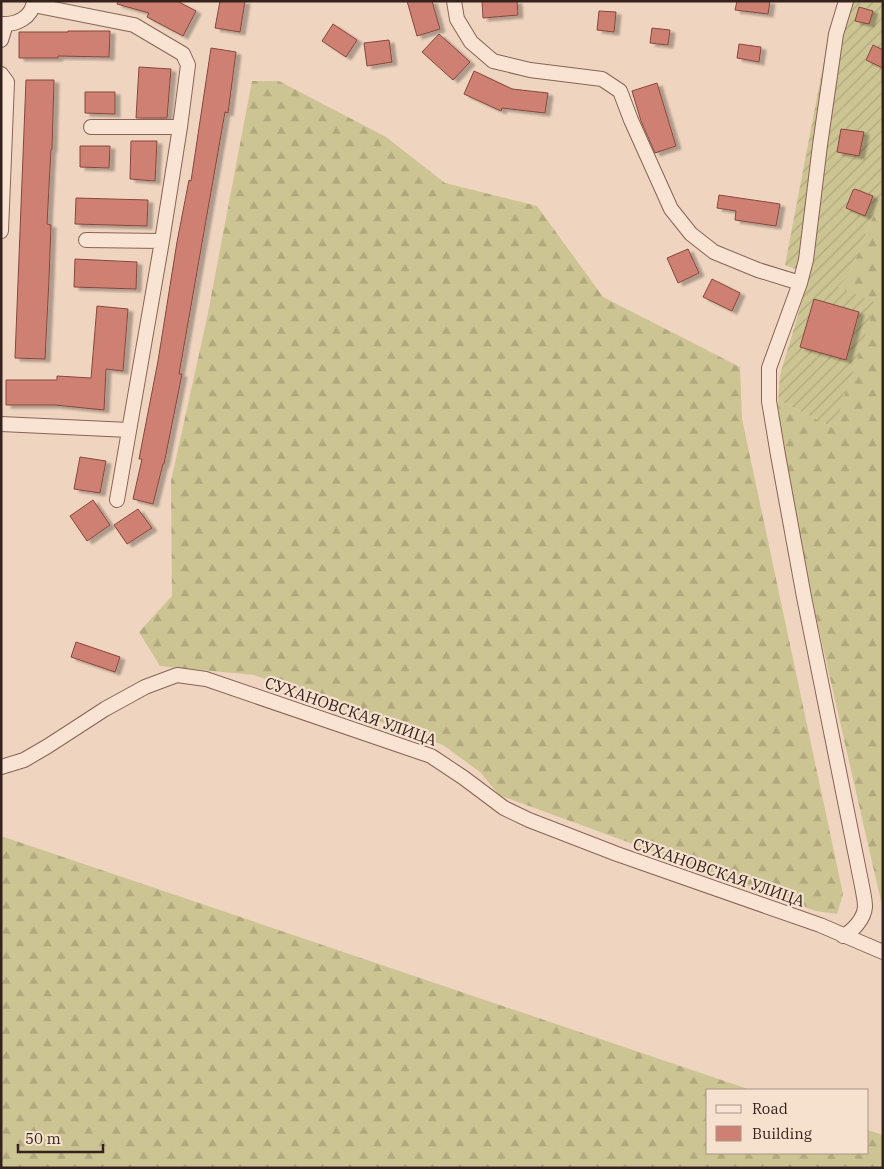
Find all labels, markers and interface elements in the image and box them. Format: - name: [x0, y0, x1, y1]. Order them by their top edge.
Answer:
- street label: СУХАНОВСКАЯ УЛИЦА: [262, 672, 440, 750]
- street label: СУХАНОВСКАЯ УЛИЦА: [630, 833, 808, 911]
- legend: [706, 1089, 869, 1154]
- text: Road: [752, 1099, 788, 1118]
- scale bar: [18, 1122, 102, 1154]
- text: Building: [752, 1124, 812, 1143]
- text: 50 m: [25, 1129, 61, 1148]

